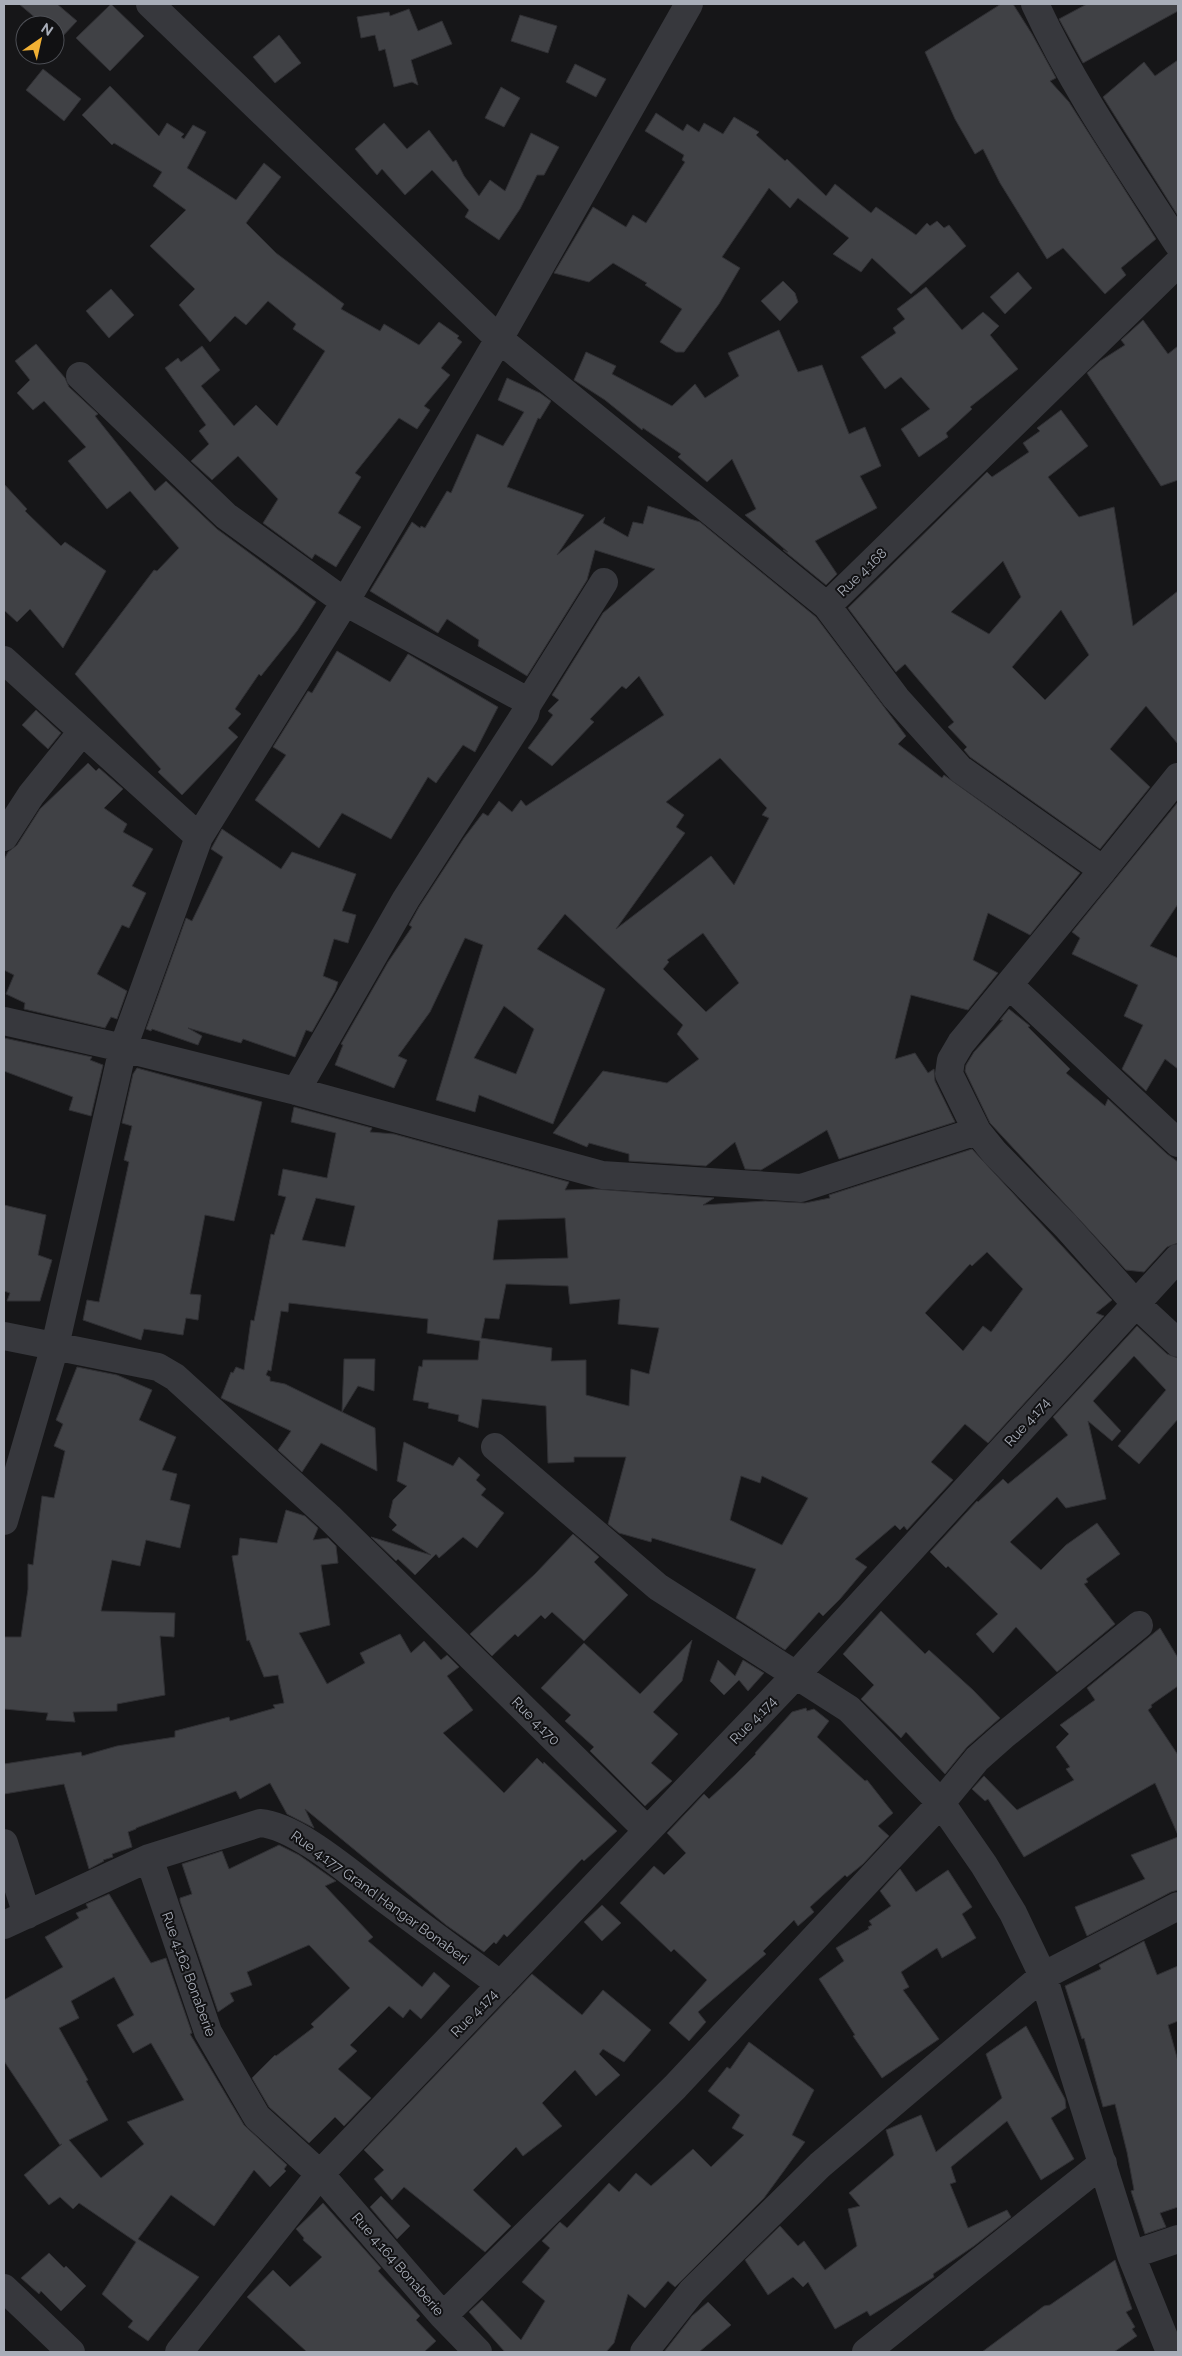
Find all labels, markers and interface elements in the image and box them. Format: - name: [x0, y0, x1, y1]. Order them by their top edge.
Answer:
- north arrow: [15, 15, 65, 65]
- text: N: [38, 20, 56, 39]
- street label: Rue 4.168: [834, 545, 890, 599]
- street label: Rue 4.174: [1001, 1394, 1053, 1450]
- street label: Rue 4.174: [726, 1693, 780, 1747]
- street label: Rue 4.170: [509, 1694, 563, 1748]
- street label: Rue 4.177 Grand Hangar Bonaberi: [288, 1827, 472, 1967]
- street label: Rue 4.162 Bonaberie: [159, 1910, 219, 2038]
- street label: Rue 4.174: [447, 1986, 501, 2040]
- street label: Rue 4.164 Bonaberie: [349, 2209, 447, 2319]

